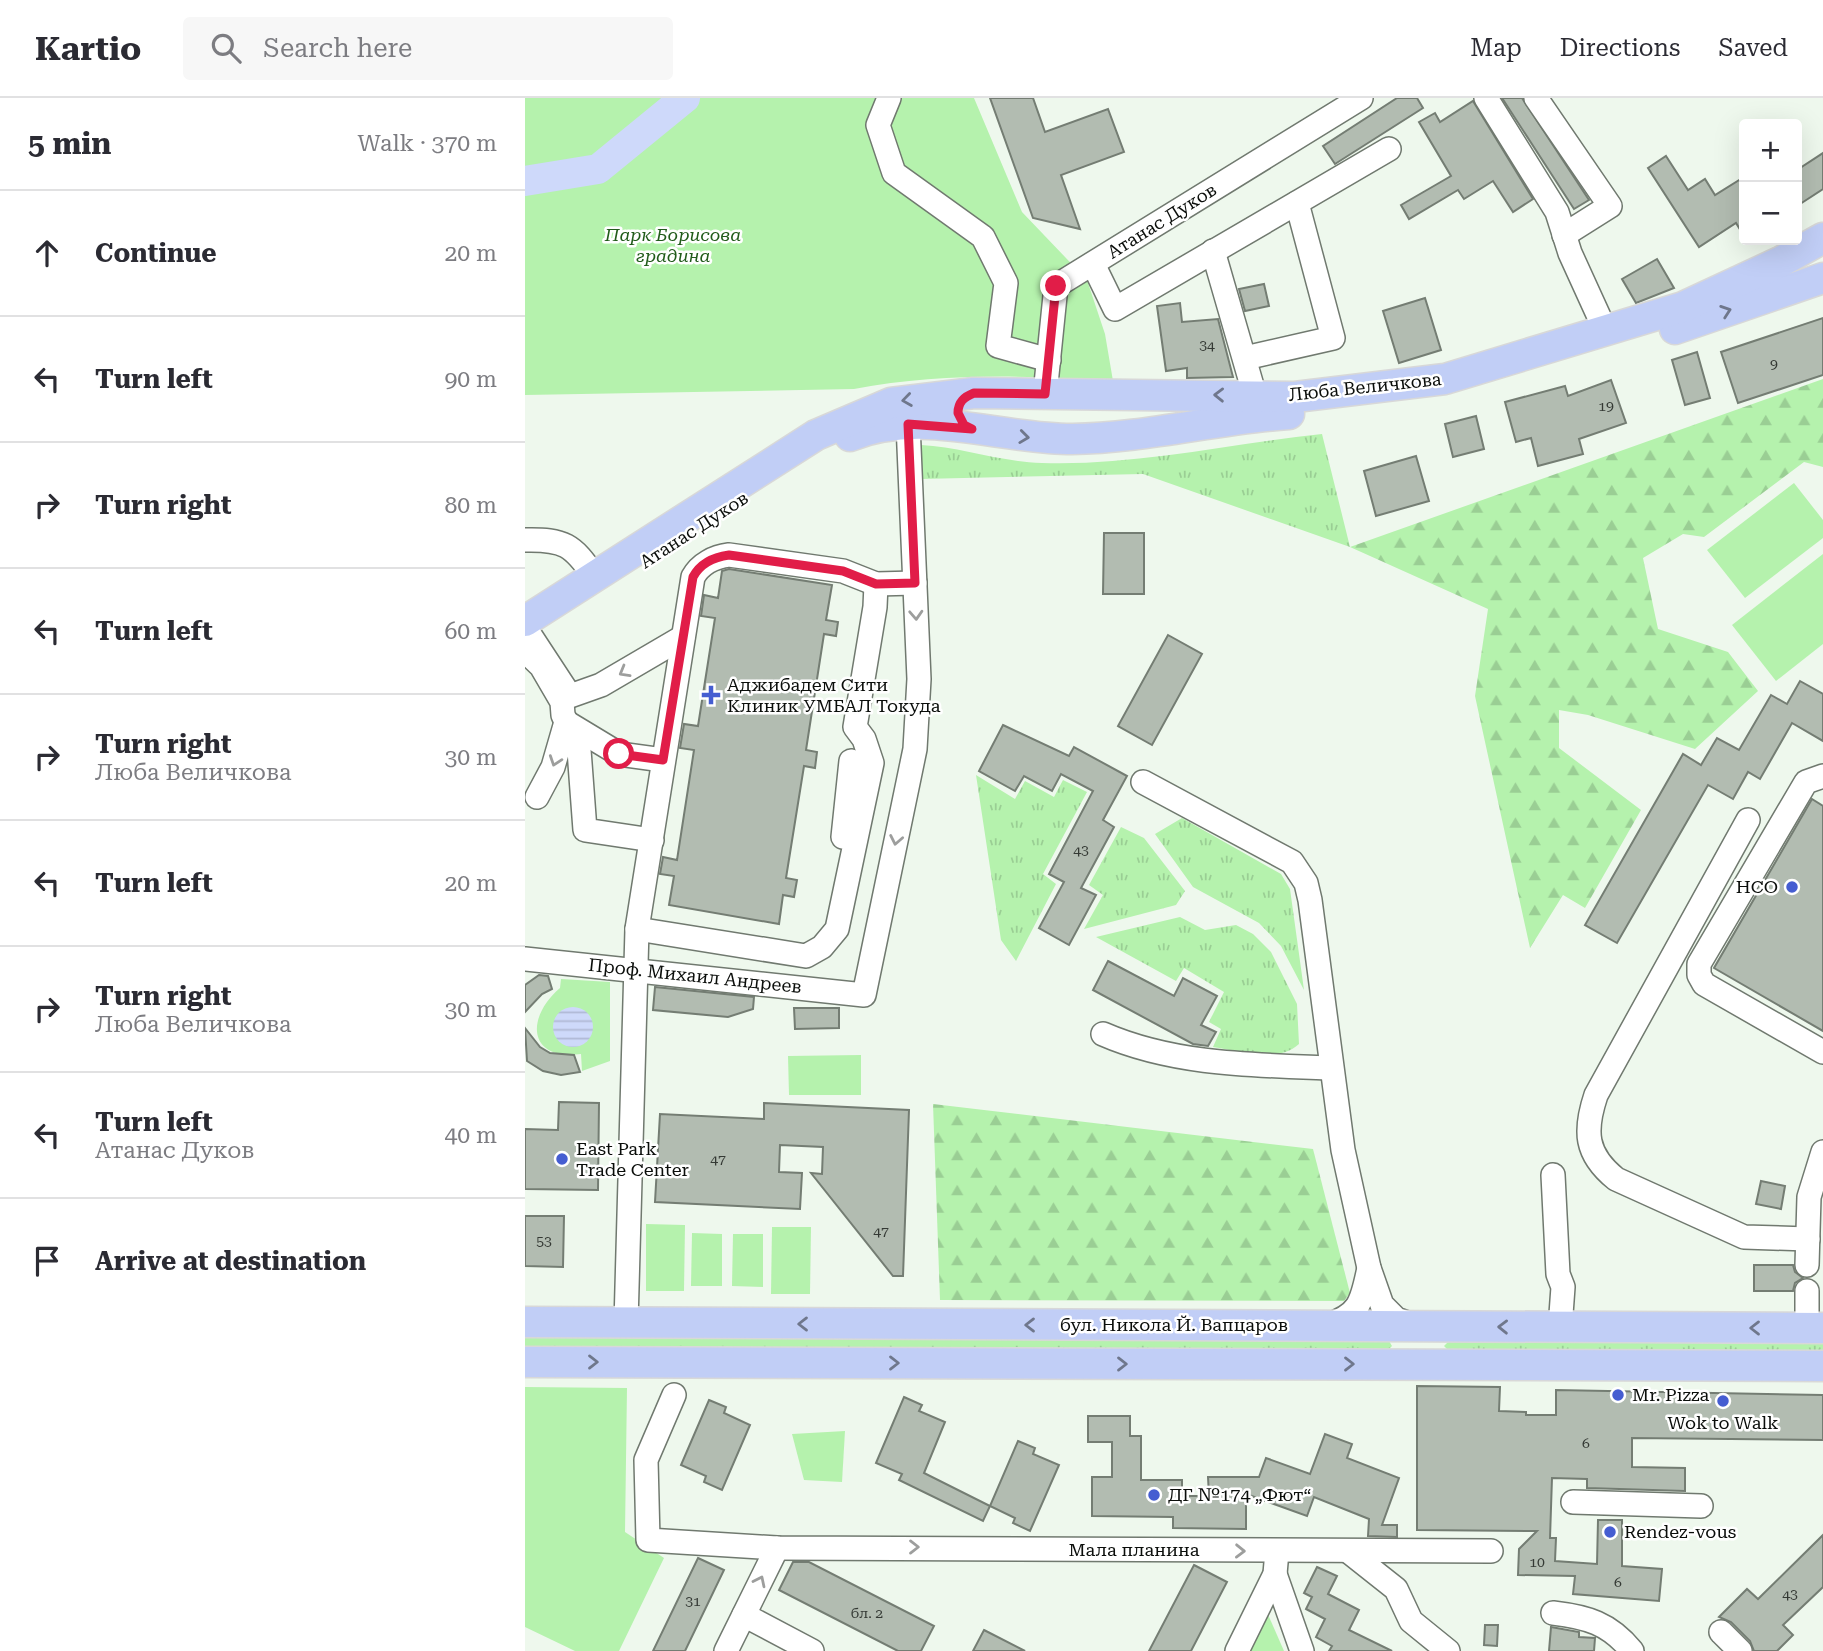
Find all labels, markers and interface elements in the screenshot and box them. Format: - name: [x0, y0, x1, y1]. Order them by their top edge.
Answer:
- search box: [183, 17, 673, 80]
- text: Kartio: [35, 29, 141, 68]
- icon: search: [207, 29, 245, 67]
- text: Search here: [263, 33, 412, 63]
- text: Map: [1470, 34, 1522, 62]
- text: Directions: [1560, 34, 1680, 62]
- text: Saved: [1718, 34, 1788, 62]
- map controls: [1739, 119, 1802, 245]
- button: +: [1739, 119, 1802, 182]
- text: 5 min: [28, 126, 111, 161]
- text: Walk · 370 m: [358, 130, 497, 157]
- street label: Атанас Дуков: [1103, 179, 1220, 263]
- button: −: [1739, 182, 1802, 245]
- park label: Парк Борисова градина: [604, 224, 741, 266]
- icon: ahead: [28, 234, 66, 272]
- text: Continue: [95, 238, 217, 268]
- text: 20 m: [444, 240, 497, 267]
- route end: [1040, 270, 1071, 301]
- one-way arrow: [1719, 306, 1731, 320]
- house number: 34: [1199, 337, 1215, 353]
- house number: 9: [1770, 356, 1778, 372]
- icon: left: [28, 360, 66, 398]
- text: Turn left: [95, 364, 213, 394]
- text: 90 m: [444, 366, 497, 393]
- street label: Люба Величкова: [1287, 368, 1443, 405]
- one-way arrow: [1214, 387, 1224, 403]
- one-way arrow: [901, 393, 913, 408]
- house number: 19: [1598, 398, 1614, 414]
- one-way arrow: [1018, 429, 1030, 444]
- icon: right: [28, 486, 66, 524]
- street label: Атанас Дуков: [636, 487, 752, 572]
- text: Turn right: [95, 490, 231, 520]
- text: 80 m: [444, 492, 497, 519]
- one-way arrow: [909, 609, 924, 620]
- icon: left: [28, 612, 66, 650]
- text: Turn left: [95, 616, 213, 646]
- text: 60 m: [444, 618, 497, 645]
- one-way arrow: [619, 664, 632, 677]
- place label: Аджибадем Сити Клиник УМБАЛ Токуда: [727, 674, 941, 716]
- marker: Аджибадем Сити Клиник УМБАЛ Токуда: [701, 685, 721, 705]
- text: Turn right: [95, 729, 231, 759]
- icon: right: [28, 738, 66, 776]
- route start: [603, 738, 634, 769]
- text: 30 m: [444, 744, 497, 771]
- one-way arrow: [549, 754, 563, 766]
- text: Люба Величкова: [95, 759, 291, 786]
- one-way arrow: [889, 834, 904, 846]
- house number: 43: [1073, 842, 1089, 858]
- icon: left: [28, 864, 66, 902]
- text: Turn left: [95, 868, 213, 898]
- text: 20 m: [444, 870, 497, 897]
- place label: НСО: [1736, 876, 1778, 897]
- marker: НСО: [1784, 879, 1800, 895]
- street label: Проф. Михаил Андреев: [587, 954, 803, 997]
- text: Turn right: [95, 981, 231, 1011]
- icon: right: [28, 990, 66, 1028]
- text: 30 m: [444, 996, 497, 1023]
- text: Люба Величкова: [95, 1011, 291, 1038]
- text: Turn left: [95, 1107, 213, 1137]
- icon: left: [28, 1116, 66, 1154]
- text: 40 m: [444, 1122, 497, 1149]
- text: Атанас Дуков: [95, 1137, 254, 1164]
- place label: East Park Trade Center: [576, 1138, 689, 1180]
- marker: East Park Trade Center: [554, 1151, 570, 1167]
- house number: 47: [710, 1151, 726, 1167]
- house number: 47: [873, 1223, 889, 1239]
- house number: 53: [536, 1233, 552, 1249]
- icon: arrive: [28, 1242, 66, 1280]
- text: Arrive at destination: [95, 1246, 366, 1276]
- street label: бул. Никола Й. Вапцаров: [1060, 1314, 1288, 1335]
- one-way arrow: [797, 1316, 808, 1332]
- one-way arrow: [1025, 1317, 1035, 1333]
- one-way arrow: [1497, 1319, 1508, 1335]
- one-way arrow: [1749, 1320, 1760, 1336]
- one-way arrow: [588, 1354, 599, 1370]
- one-way arrow: [889, 1355, 900, 1371]
- one-way arrow: [1117, 1356, 1127, 1372]
- one-way arrow: [1344, 1356, 1355, 1372]
- place label: Mr. Pizza: [1632, 1384, 1709, 1405]
- marker: Mr. Pizza: [1610, 1387, 1626, 1403]
- marker: Wok to Walk: [1715, 1393, 1731, 1409]
- place label: Wok to Walk: [1668, 1412, 1778, 1433]
- house number: 6: [1582, 1435, 1590, 1451]
- place label: ДГ №174 „Фют“: [1168, 1484, 1312, 1505]
- marker: ДГ №174 „Фют“: [1146, 1487, 1162, 1503]
- place label: Rendez-vous: [1624, 1521, 1736, 1542]
- marker: Rendez-vous: [1602, 1524, 1618, 1540]
- one-way arrow: [909, 1539, 920, 1555]
- street label: Мала планина: [1069, 1539, 1200, 1560]
- one-way arrow: [1234, 1543, 1245, 1558]
- house number: 10: [1529, 1554, 1545, 1570]
- house number: 6: [1614, 1574, 1622, 1590]
- one-way arrow: [752, 1576, 766, 1588]
- house number: 43: [1782, 1586, 1798, 1602]
- house number: 31: [685, 1593, 701, 1609]
- house number: бл. 2: [851, 1605, 883, 1621]

